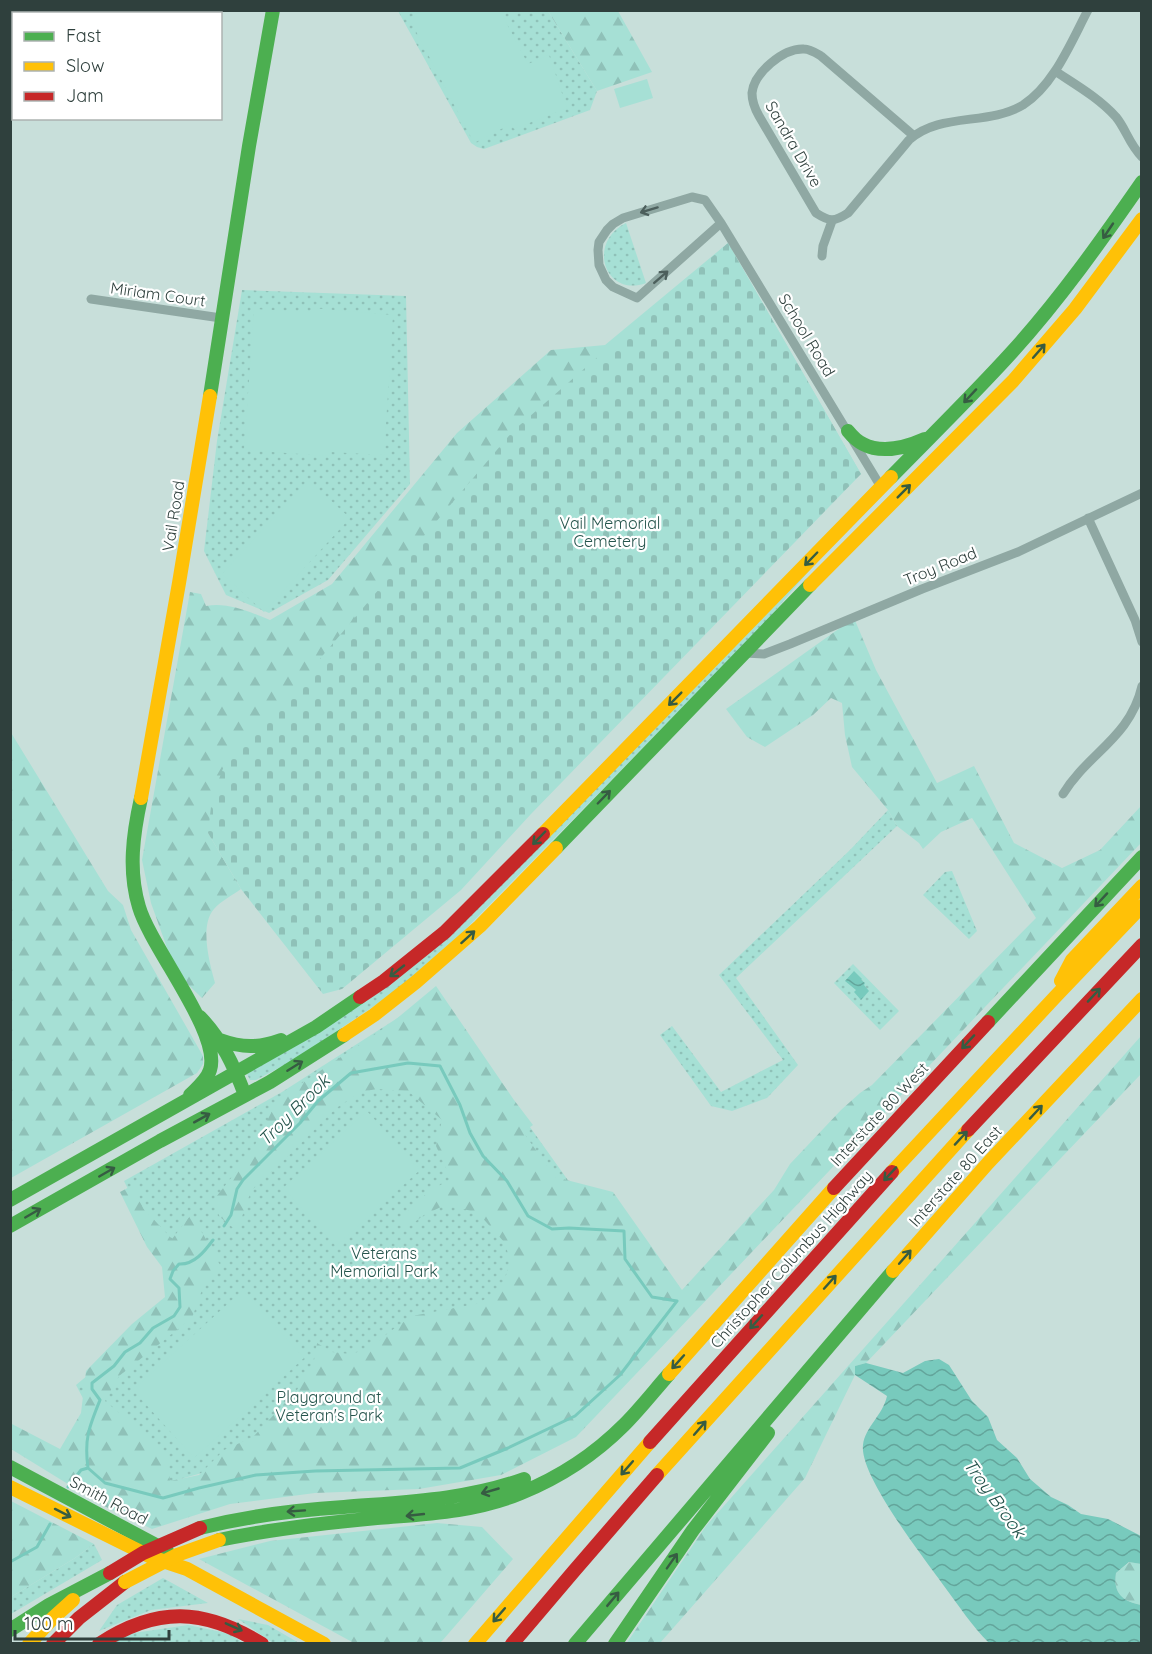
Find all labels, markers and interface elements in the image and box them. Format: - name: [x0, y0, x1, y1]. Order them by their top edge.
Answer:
- legend: [12, 12, 222, 120]
- text: Fast: [66, 24, 101, 47]
- text: Slow: [66, 54, 104, 77]
- text: Jam: [66, 84, 104, 107]
- street label: Sandra Drive: [761, 97, 827, 191]
- one-way arrow: [640, 206, 659, 217]
- one-way arrow: [1102, 222, 1115, 239]
- one-way arrow: [653, 271, 669, 284]
- street label: Miriam Court: [109, 277, 207, 311]
- street label: School Road: [774, 290, 840, 380]
- one-way arrow: [1033, 343, 1046, 359]
- one-way arrow: [963, 389, 977, 404]
- street label: Vail Road: [158, 479, 188, 553]
- one-way arrow: [897, 484, 912, 499]
- park label: Vail Memorial Cemetery: [559, 513, 661, 551]
- street label: Troy Road: [900, 542, 980, 590]
- one-way arrow: [804, 551, 818, 566]
- one-way arrow: [668, 691, 682, 706]
- one-way arrow: [597, 790, 611, 805]
- one-way arrow: [531, 830, 546, 845]
- one-way arrow: [1094, 892, 1108, 907]
- one-way arrow: [460, 930, 475, 944]
- one-way arrow: [389, 965, 405, 978]
- one-way arrow: [1087, 988, 1101, 1003]
- one-way arrow: [961, 1034, 975, 1049]
- street label: Interstate 80 West: [826, 1058, 932, 1170]
- one-way arrow: [286, 1059, 303, 1071]
- water label: Troy Brook: [253, 1068, 336, 1151]
- one-way arrow: [1028, 1104, 1043, 1119]
- one-way arrow: [193, 1112, 211, 1123]
- street label: Interstate 80 East: [904, 1121, 1006, 1231]
- one-way arrow: [954, 1130, 968, 1145]
- one-way arrow: [98, 1165, 115, 1177]
- street label: Christopher Columbus Highway: [706, 1166, 876, 1352]
- one-way arrow: [883, 1166, 897, 1181]
- one-way arrow: [24, 1207, 41, 1219]
- park label: Veterans Memorial Park: [330, 1243, 438, 1281]
- one-way arrow: [898, 1249, 912, 1264]
- one-way arrow: [823, 1275, 837, 1290]
- one-way arrow: [749, 1314, 763, 1329]
- one-way arrow: [671, 1354, 685, 1369]
- park label: Playground at Veteran's Park: [275, 1387, 383, 1425]
- one-way arrow: [693, 1421, 707, 1436]
- water label: Troy Brook: [959, 1454, 1032, 1543]
- one-way arrow: [620, 1460, 634, 1475]
- street label: Smith Road: [67, 1471, 151, 1529]
- one-way arrow: [481, 1486, 500, 1497]
- one-way arrow: [286, 1506, 306, 1517]
- one-way arrow: [53, 1508, 71, 1519]
- one-way arrow: [406, 1510, 425, 1521]
- one-way arrow: [666, 1553, 678, 1570]
- one-way arrow: [606, 1592, 620, 1607]
- scale bar: [15, 1603, 170, 1641]
- one-way arrow: [492, 1608, 506, 1623]
- text: 100 m: [24, 1612, 73, 1635]
- one-way arrow: [224, 1622, 242, 1634]

